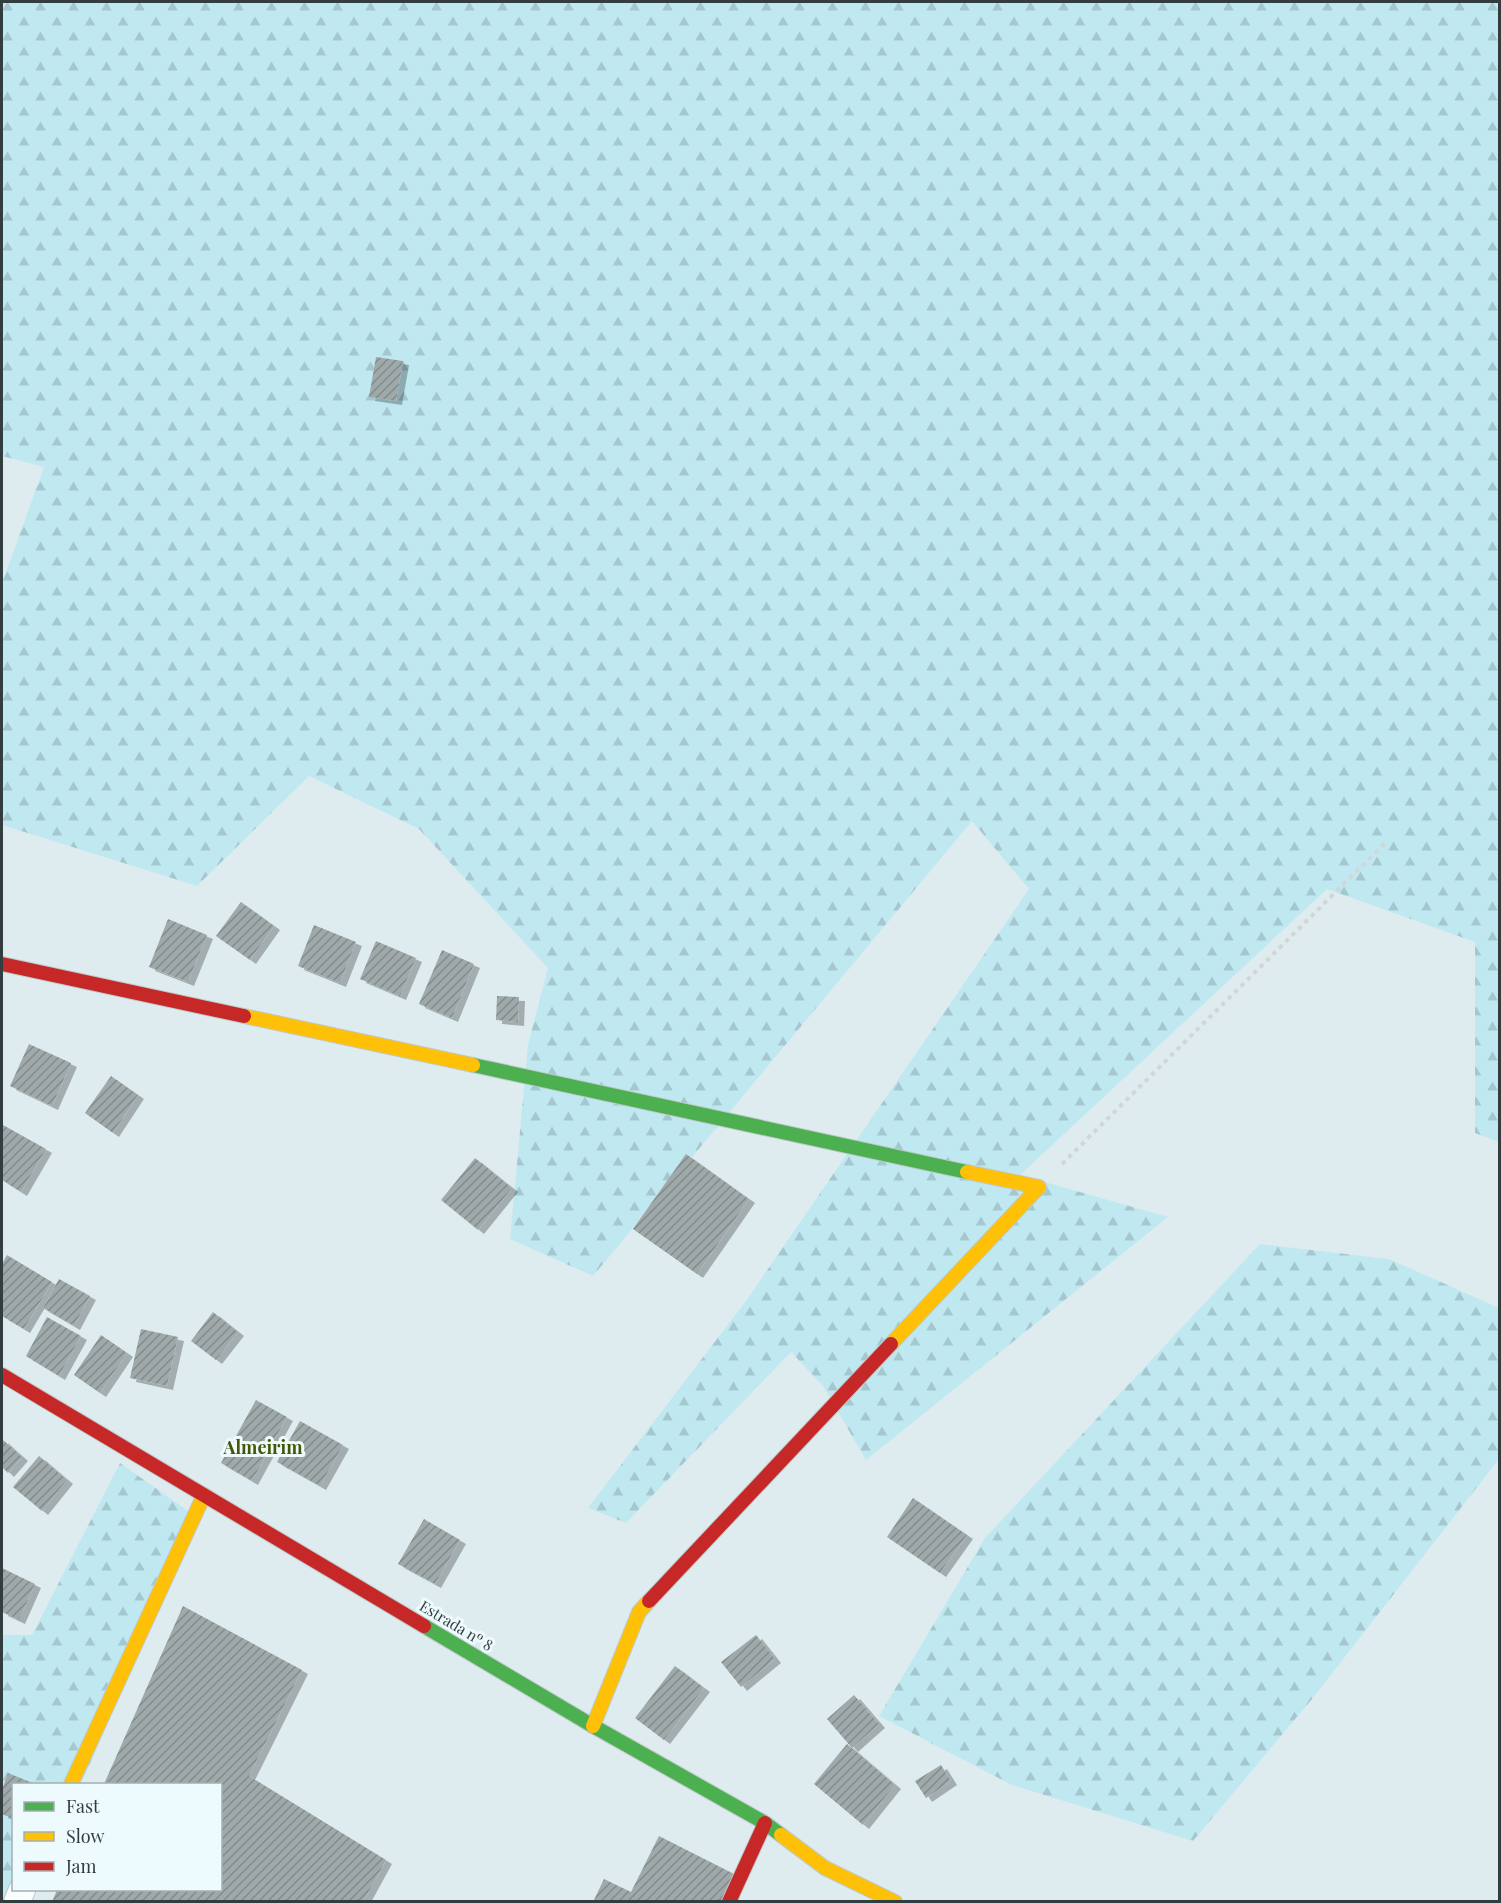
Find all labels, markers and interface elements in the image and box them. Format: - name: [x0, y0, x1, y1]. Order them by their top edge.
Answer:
- district label: Almeirim: [222, 1435, 303, 1459]
- street label: Estrada nº 8: [416, 1595, 497, 1655]
- legend: [12, 1783, 222, 1891]
- text: Fast: [66, 1794, 100, 1818]
- text: Slow: [66, 1824, 104, 1848]
- text: Jam: [65, 1854, 96, 1878]

